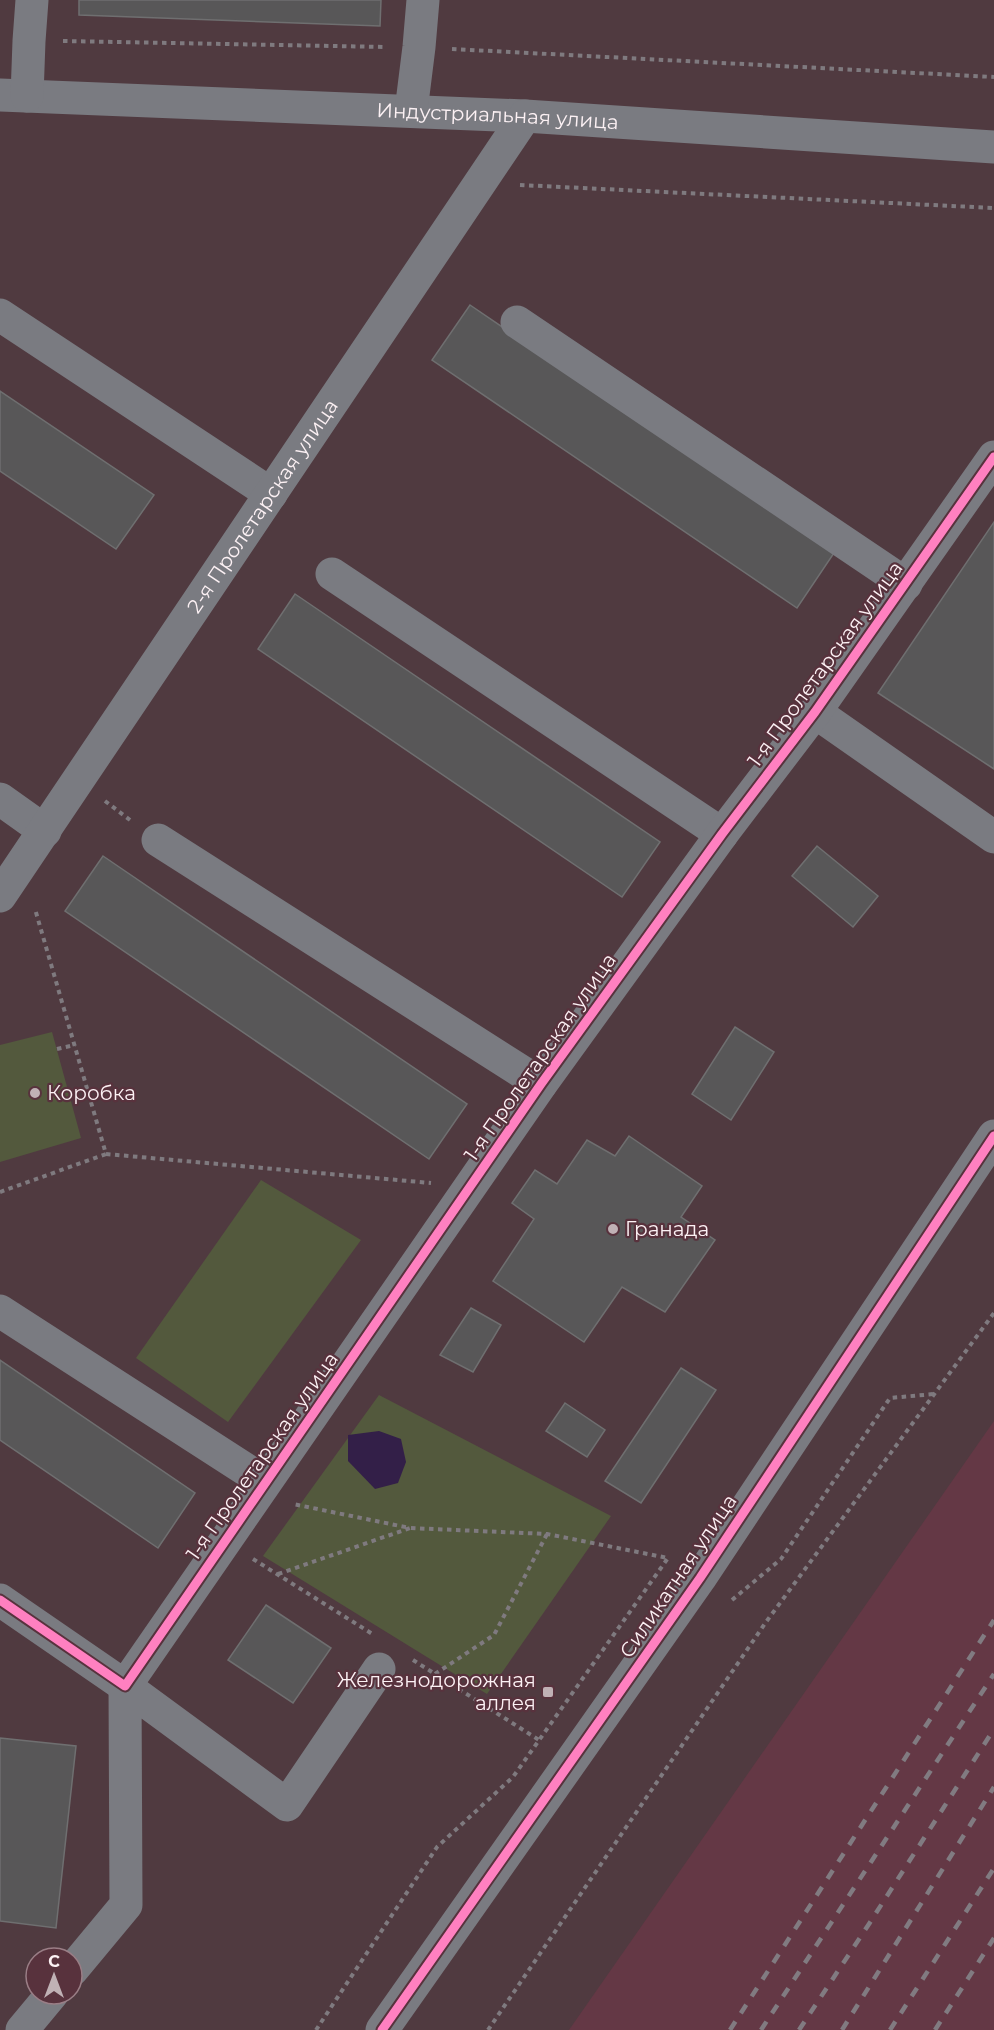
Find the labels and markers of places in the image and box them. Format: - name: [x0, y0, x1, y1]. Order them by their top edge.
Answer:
- place label: Коробка: [47, 1081, 136, 1105]
- marker: Коробка: [28, 1086, 42, 1100]
- place label: Гранада: [625, 1217, 709, 1241]
- marker: Гранада: [606, 1222, 620, 1236]
- place label: Железнодорожная аллея: [337, 1668, 536, 1715]
- marker: Железнодорожная аллея: [541, 1685, 555, 1699]

